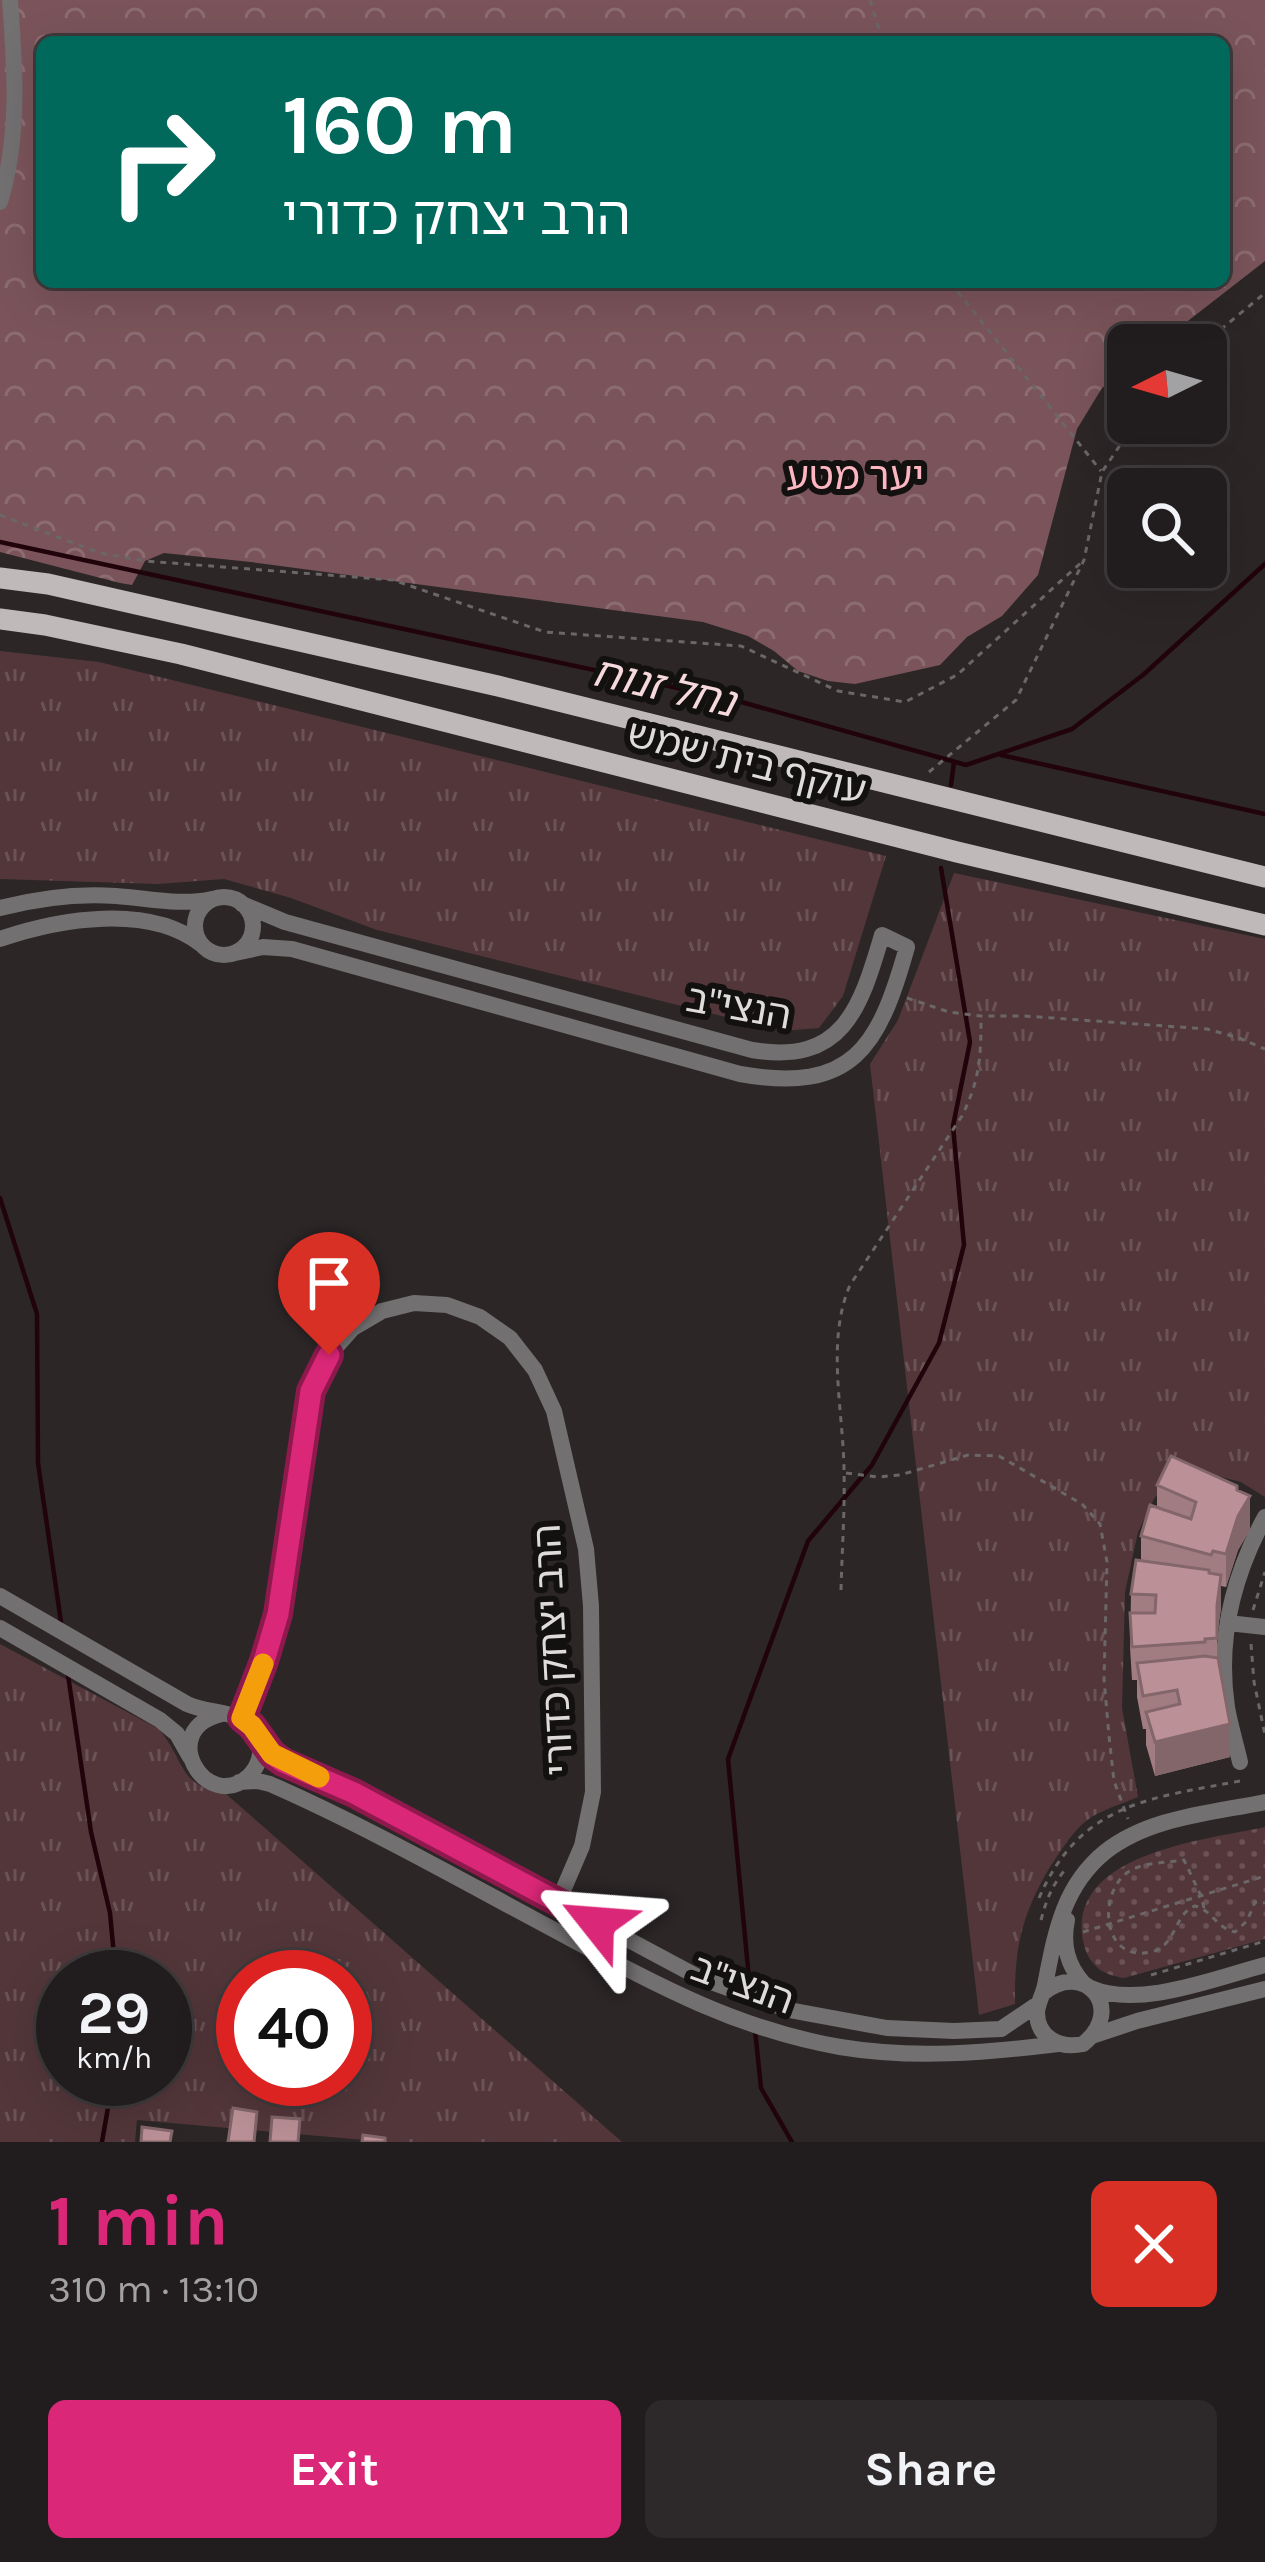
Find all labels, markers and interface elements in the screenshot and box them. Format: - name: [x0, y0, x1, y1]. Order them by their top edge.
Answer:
- text: 160 m: [282, 76, 517, 174]
- icon: right: [84, 84, 240, 240]
- text: הרב יצחק כדורי: [282, 184, 631, 248]
- north arrow: [1107, 324, 1227, 444]
- map controls: [1107, 324, 1227, 588]
- park label: יער מטע: [786, 453, 924, 499]
- button: search: [1107, 468, 1227, 588]
- water label: נחל זנוח: [588, 646, 743, 728]
- street label: עוקף בית שמש: [623, 710, 871, 814]
- street label: הנצי"ב: [683, 975, 795, 1039]
- pin: [278, 1232, 380, 1355]
- icon: arrive: [296, 1250, 362, 1316]
- street label: הרב יצחק כדורי: [523, 1523, 583, 1777]
- position arrow: [534, 1860, 660, 1986]
- street label: הנצי"ב: [685, 1944, 800, 2024]
- speed limit sign: 40: [216, 1950, 372, 2106]
- text: 29: [78, 1978, 150, 2048]
- text: km/h: [76, 2040, 152, 2076]
- text: 1 min: [48, 2179, 229, 2263]
- button: close: [1091, 2181, 1217, 2307]
- text: 310 m · 13:10: [48, 2266, 259, 2312]
- button: Exit: [48, 2400, 621, 2538]
- button: Share: [645, 2400, 1217, 2538]

